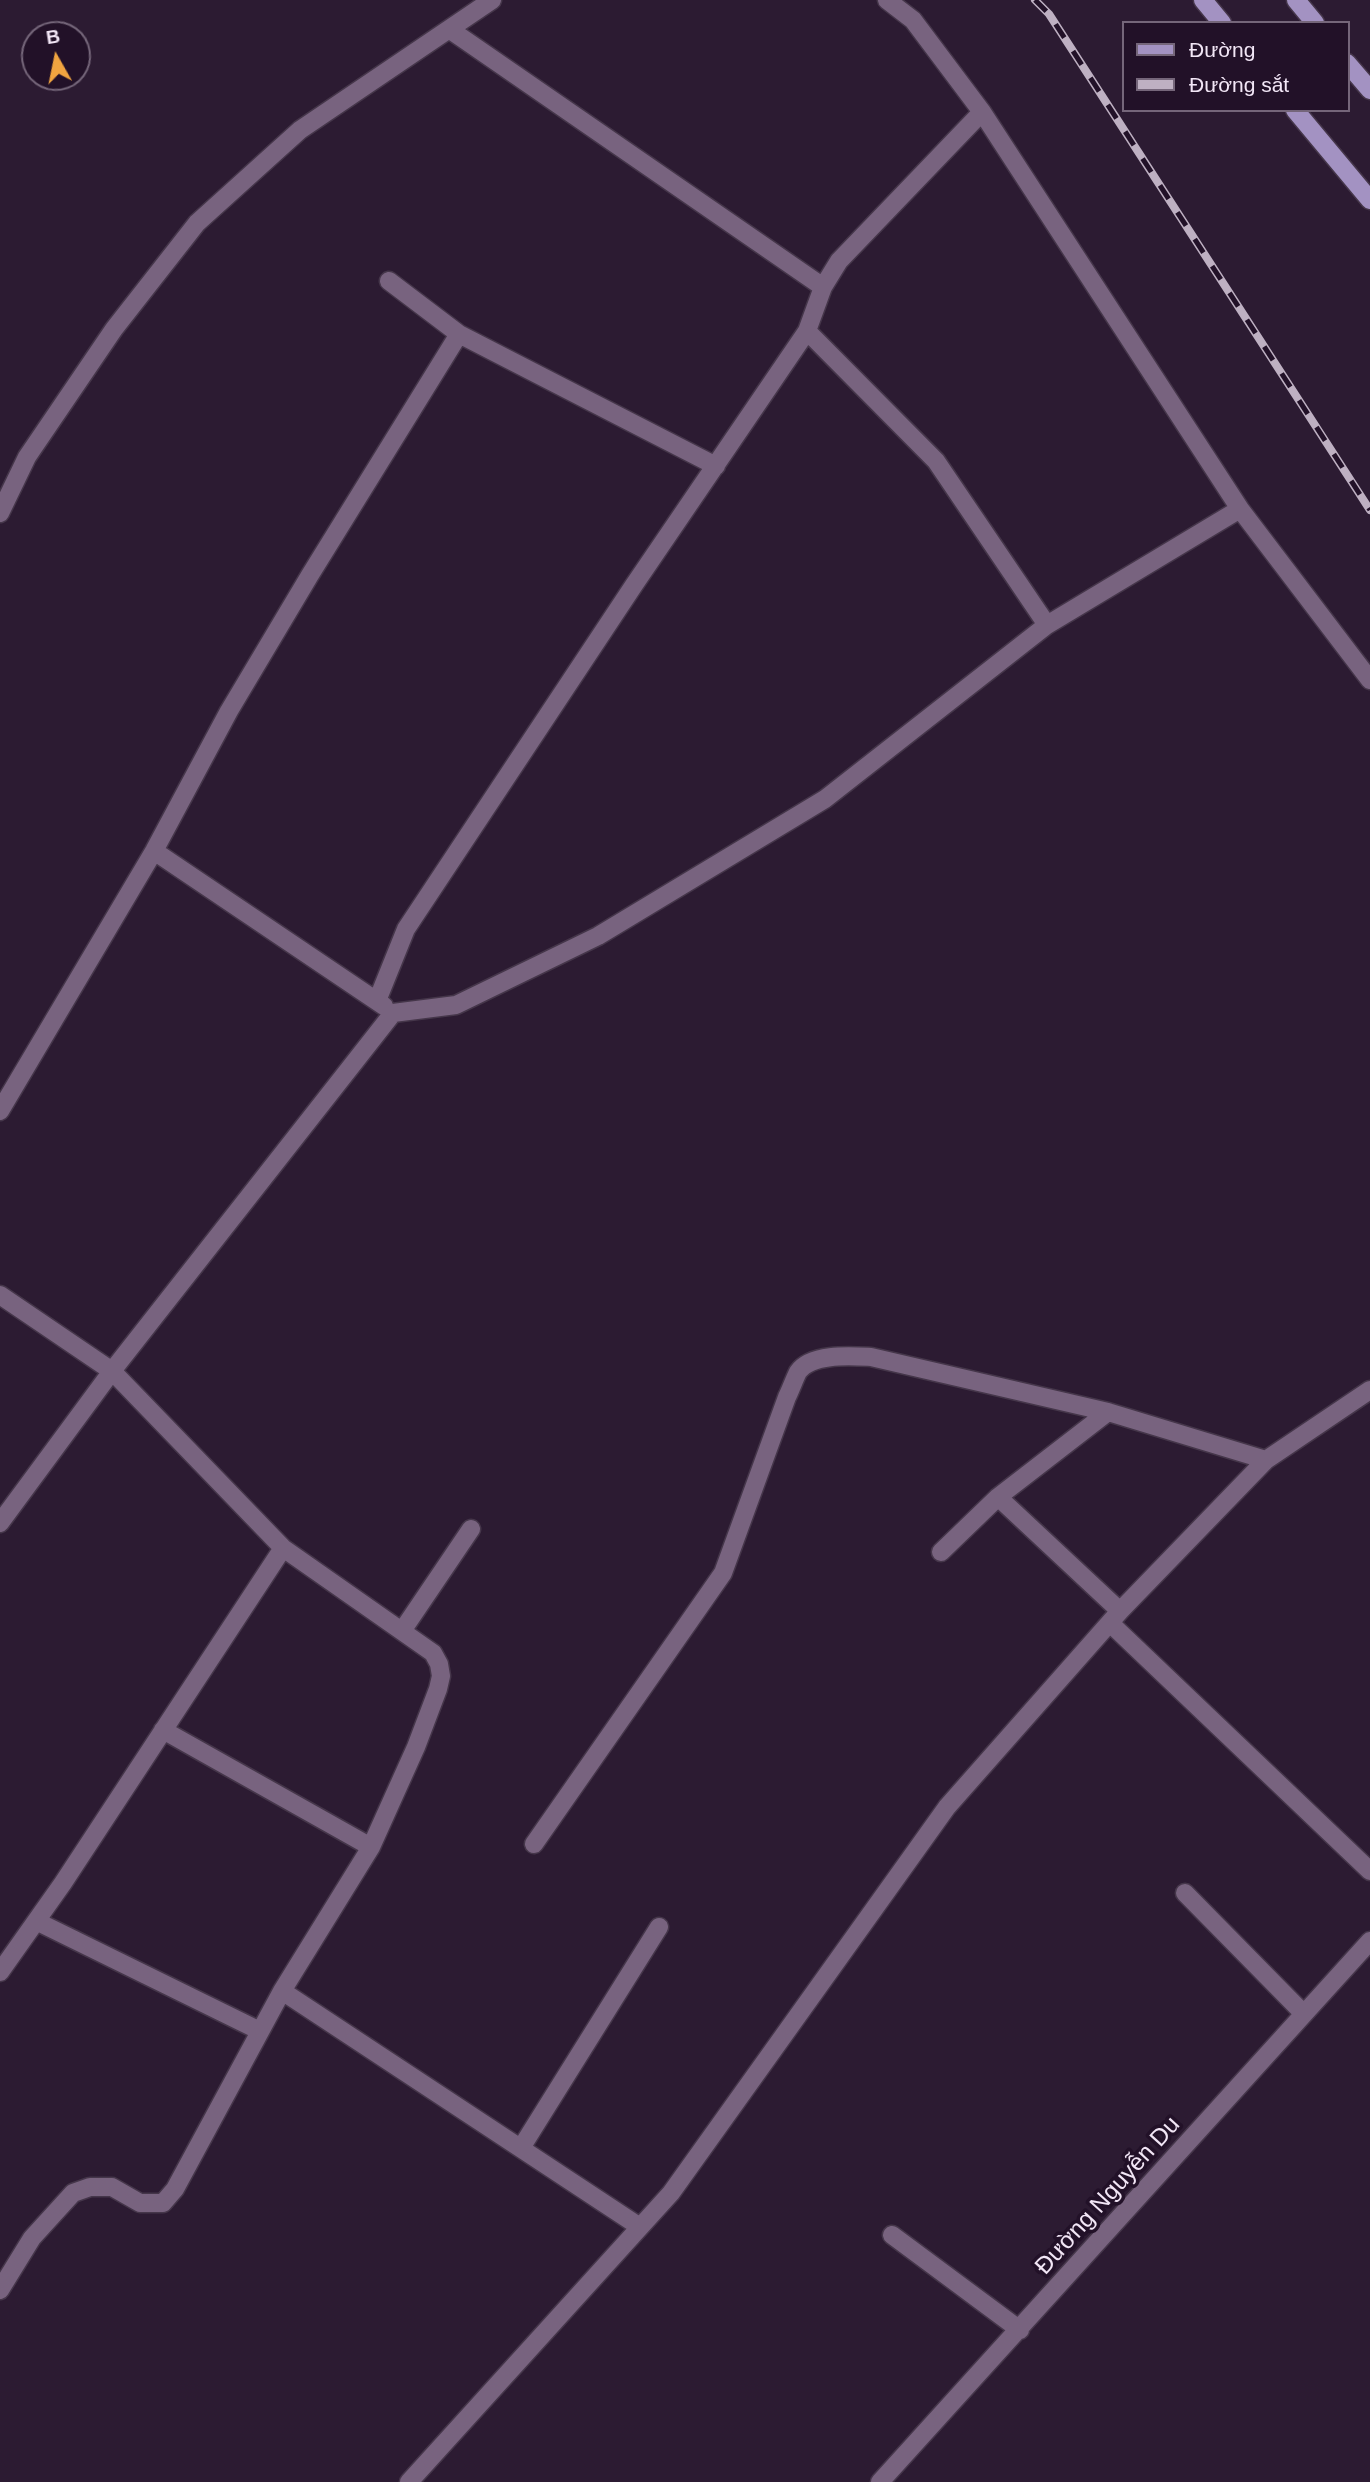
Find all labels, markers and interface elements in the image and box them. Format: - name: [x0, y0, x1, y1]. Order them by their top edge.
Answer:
- north arrow: [21, 21, 91, 91]
- legend: [1122, 21, 1349, 112]
- text: B: [45, 25, 61, 48]
- text: Đường: [1189, 38, 1255, 61]
- text: Đường sắt: [1189, 73, 1289, 96]
- street label: Đường Nguyễn Du: [1030, 2111, 1186, 2281]

